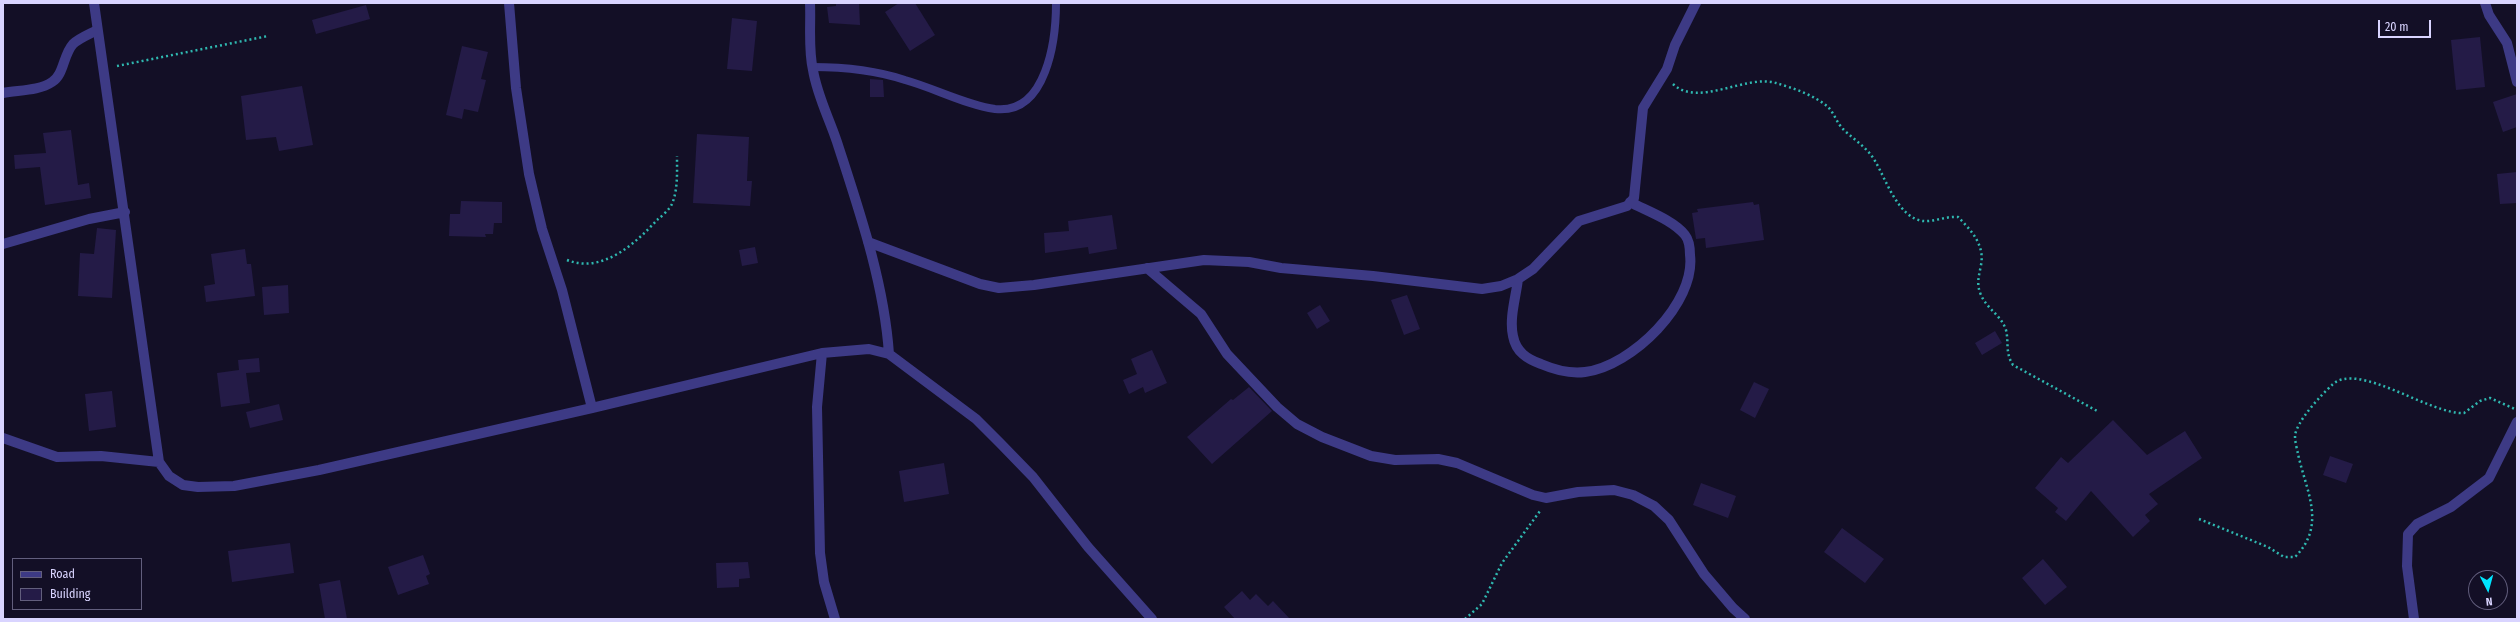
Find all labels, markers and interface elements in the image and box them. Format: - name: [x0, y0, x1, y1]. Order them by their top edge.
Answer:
- scale bar: [2380, 12, 2433, 38]
- text: 20 m: [2385, 20, 2409, 34]
- legend: [12, 558, 142, 610]
- text: Road: [50, 567, 75, 581]
- north arrow: [2468, 570, 2508, 610]
- text: Building: [50, 587, 90, 601]
- text: N: [2485, 595, 2493, 608]

